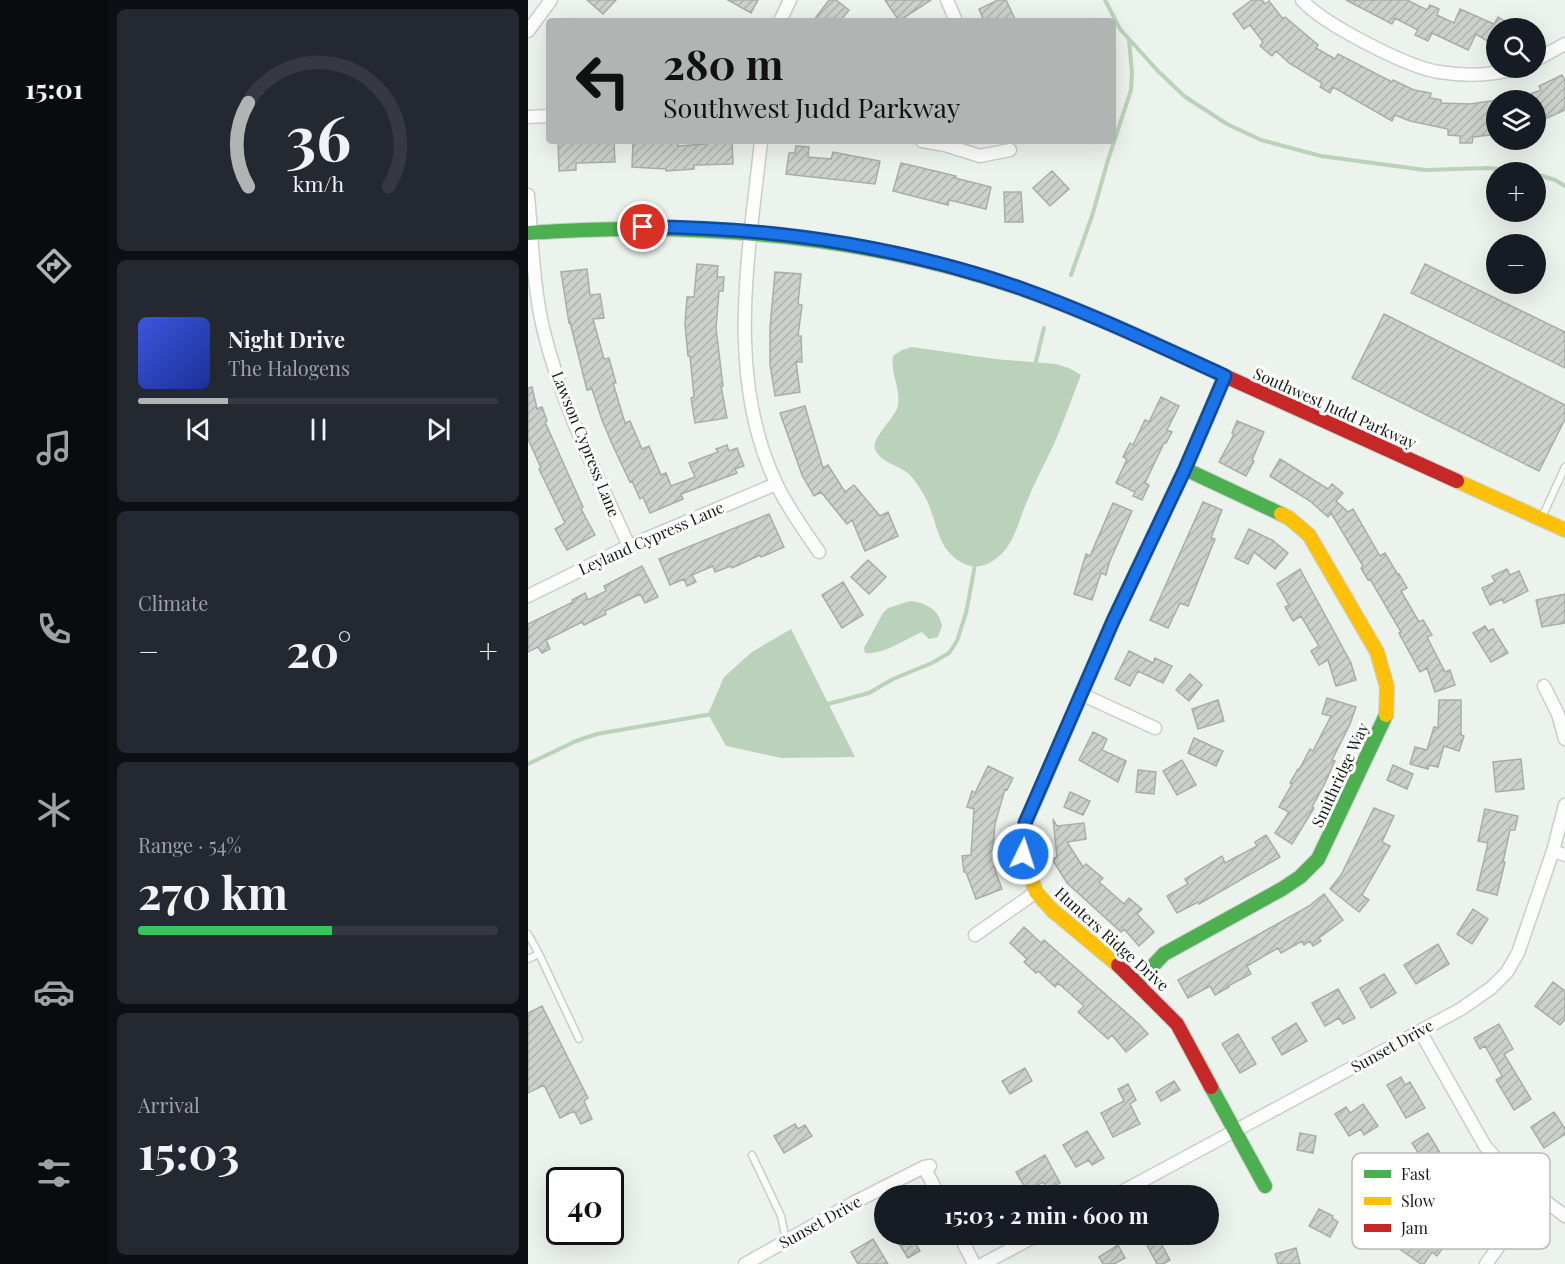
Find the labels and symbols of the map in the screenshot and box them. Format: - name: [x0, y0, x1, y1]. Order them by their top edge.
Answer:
- pin: [617, 201, 668, 252]
- street label: Southwest Judd Parkway: [1250, 362, 1420, 453]
- street label: Lawson Cypress Lane: [548, 368, 625, 520]
- street label: Leyland Cypress Lane: [575, 496, 727, 579]
- street label: Smithridge Way: [1306, 719, 1373, 831]
- position arrow: [991, 822, 1055, 886]
- street label: Hunters Ridge Drive: [1051, 882, 1174, 996]
- street label: Sunset Drive: [1347, 1014, 1437, 1077]
- legend: [1352, 1153, 1550, 1249]
- text: Fast: [1401, 1163, 1431, 1184]
- speed limit sign: 40: [546, 1167, 624, 1245]
- street label: Sunset Drive: [775, 1190, 865, 1253]
- text: Slow: [1401, 1190, 1436, 1211]
- text: Jam: [1400, 1217, 1428, 1238]

